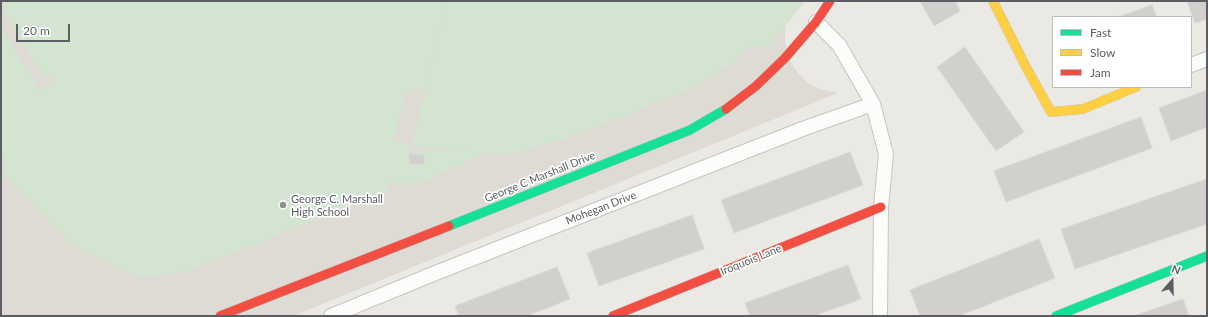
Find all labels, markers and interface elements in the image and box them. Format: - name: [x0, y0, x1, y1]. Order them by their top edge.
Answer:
- scale bar: [18, 16, 72, 42]
- legend: [1052, 16, 1192, 88]
- text: 20 m: [23, 23, 50, 38]
- text: Fast: [1090, 25, 1111, 40]
- text: Slow: [1090, 45, 1115, 60]
- text: Jam: [1090, 65, 1111, 80]
- street label: George C Marshall Drive: [483, 149, 597, 205]
- street label: Mohegan Drive: [564, 188, 638, 228]
- place label: George C. Marshall High School: [291, 192, 383, 218]
- marker: George C. Marshall High School: [278, 200, 288, 210]
- street label: Iroquois Lane: [718, 242, 784, 278]
- north arrow: [1152, 261, 1192, 301]
- text: N: [1170, 262, 1182, 277]

